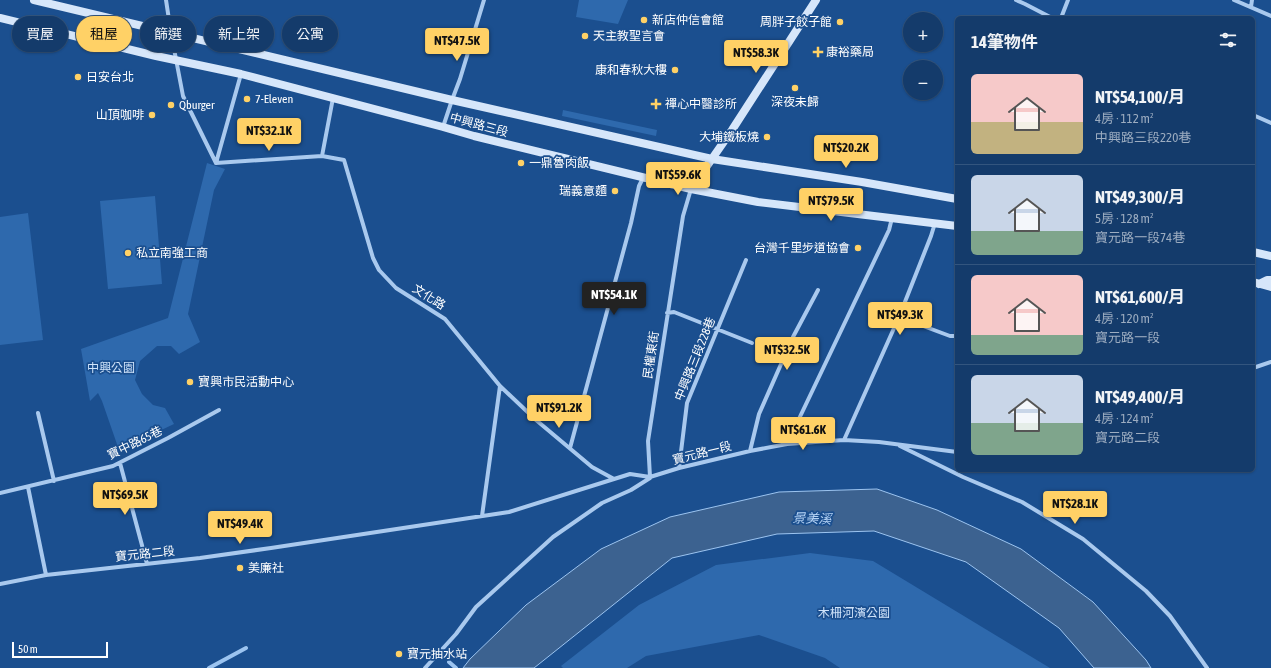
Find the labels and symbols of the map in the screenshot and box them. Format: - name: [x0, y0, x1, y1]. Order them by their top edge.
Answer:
- place label: 新店仲信會館: [652, 13, 724, 27]
- marker: 新店仲信會館: [639, 15, 649, 25]
- place label: 周胖子餃子館: [760, 15, 832, 29]
- marker: 周胖子餃子館: [835, 17, 845, 27]
- pin: NT$47.5K: [416, 28, 498, 62]
- place label: 天主教聖言會: [593, 29, 665, 43]
- marker: 天主教聖言會: [580, 31, 590, 41]
- pin: NT$58.3K: [715, 40, 797, 74]
- place label: 康裕藥局: [826, 45, 874, 59]
- marker: 康裕藥局: [813, 47, 823, 57]
- place label: 康和春秋大樓: [595, 63, 667, 77]
- marker: 康和春秋大樓: [670, 65, 680, 75]
- place label: 日安台北: [86, 70, 134, 84]
- marker: 日安台北: [73, 72, 83, 82]
- marker: 深夜未歸: [790, 83, 800, 93]
- place label: 7-Eleven: [255, 92, 293, 106]
- marker: 7-Eleven: [242, 94, 252, 104]
- place label: 深夜未歸: [771, 95, 819, 109]
- place label: 禪心中醫診所: [665, 97, 737, 111]
- place label: Qburger: [179, 98, 215, 112]
- marker: 禪心中醫診所: [650, 98, 662, 110]
- marker: Qburger: [166, 100, 176, 110]
- place label: 山頂咖啡: [96, 108, 144, 122]
- marker: 山頂咖啡: [147, 110, 157, 120]
- street label: 中興路三段: [448, 110, 510, 140]
- pin: NT$32.1K: [228, 118, 310, 152]
- place label: 大埔鐵板燒: [699, 130, 759, 144]
- marker: 大埔鐵板燒: [762, 132, 772, 142]
- pin: NT$20.2K: [805, 135, 887, 169]
- place label: 一鼎魯肉飯: [529, 156, 589, 170]
- marker: 一鼎魯肉飯: [516, 158, 526, 168]
- pin: NT$59.6K: [637, 162, 719, 196]
- place label: 瑞義意麵: [559, 184, 607, 198]
- marker: 瑞義意麵: [610, 186, 620, 196]
- pin: NT$79.5K: [790, 188, 872, 222]
- place label: 台灣千里步道協會: [754, 241, 850, 255]
- marker: 台灣千里步道協會: [853, 243, 863, 253]
- place label: 私立南強工商: [136, 246, 208, 260]
- marker: 私立南強工商: [123, 248, 133, 258]
- street label: 文化路: [410, 282, 448, 312]
- pin: NT$54.1K: [573, 282, 655, 316]
- pin: NT$49.3K: [859, 302, 941, 336]
- street label: 中興路三段228巷: [672, 315, 718, 403]
- street label: 民權東街: [641, 330, 661, 380]
- pin: NT$32.5K: [746, 337, 828, 371]
- park label: 中興公園: [87, 361, 135, 375]
- place label: 寶興市民活動中心: [198, 375, 294, 389]
- marker: 寶興市民活動中心: [185, 377, 195, 387]
- pin: NT$91.2K: [518, 395, 600, 429]
- pin: NT$61.6K: [762, 417, 844, 451]
- street label: 寶中路65巷: [105, 424, 165, 462]
- street label: 寶元路一段: [671, 439, 733, 467]
- pin: NT$69.5K: [84, 482, 166, 516]
- pin: NT$28.1K: [1034, 491, 1116, 525]
- water label: 景美溪: [792, 510, 834, 527]
- pin: NT$49.4K: [199, 511, 281, 545]
- street label: 寶元路二段: [114, 544, 176, 564]
- place label: 美廉社: [248, 561, 284, 575]
- marker: 美廉社: [235, 563, 245, 573]
- park label: 木柵河濱公園: [818, 606, 890, 620]
- scale bar: [12, 640, 108, 659]
- place label: 寶元抽水站: [407, 647, 467, 661]
- marker: 寶元抽水站: [394, 649, 404, 659]

